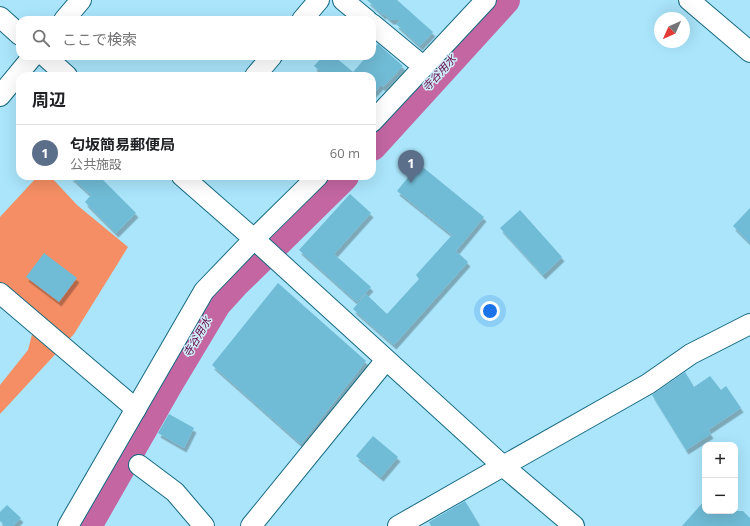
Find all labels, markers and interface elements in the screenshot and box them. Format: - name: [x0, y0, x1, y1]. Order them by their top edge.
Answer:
- north arrow: [654, 12, 690, 48]
- search box: [16, 16, 376, 60]
- icon: search: [30, 27, 52, 49]
- text: ここで検索: [62, 29, 137, 49]
- water label: 寺谷用水: [418, 51, 460, 94]
- text: 周辺: [32, 88, 66, 111]
- text: 匂坂簡易郵便局: [70, 134, 175, 154]
- text: 1: [41, 144, 49, 162]
- text: 60 m: [330, 144, 360, 162]
- pin: 1: [398, 150, 424, 183]
- text: 公共施設: [70, 155, 122, 173]
- your location: [480, 301, 500, 321]
- water label: 寺谷用水: [179, 313, 215, 360]
- map controls: [702, 442, 738, 514]
- button: +: [702, 442, 738, 478]
- button: −: [702, 478, 738, 514]

